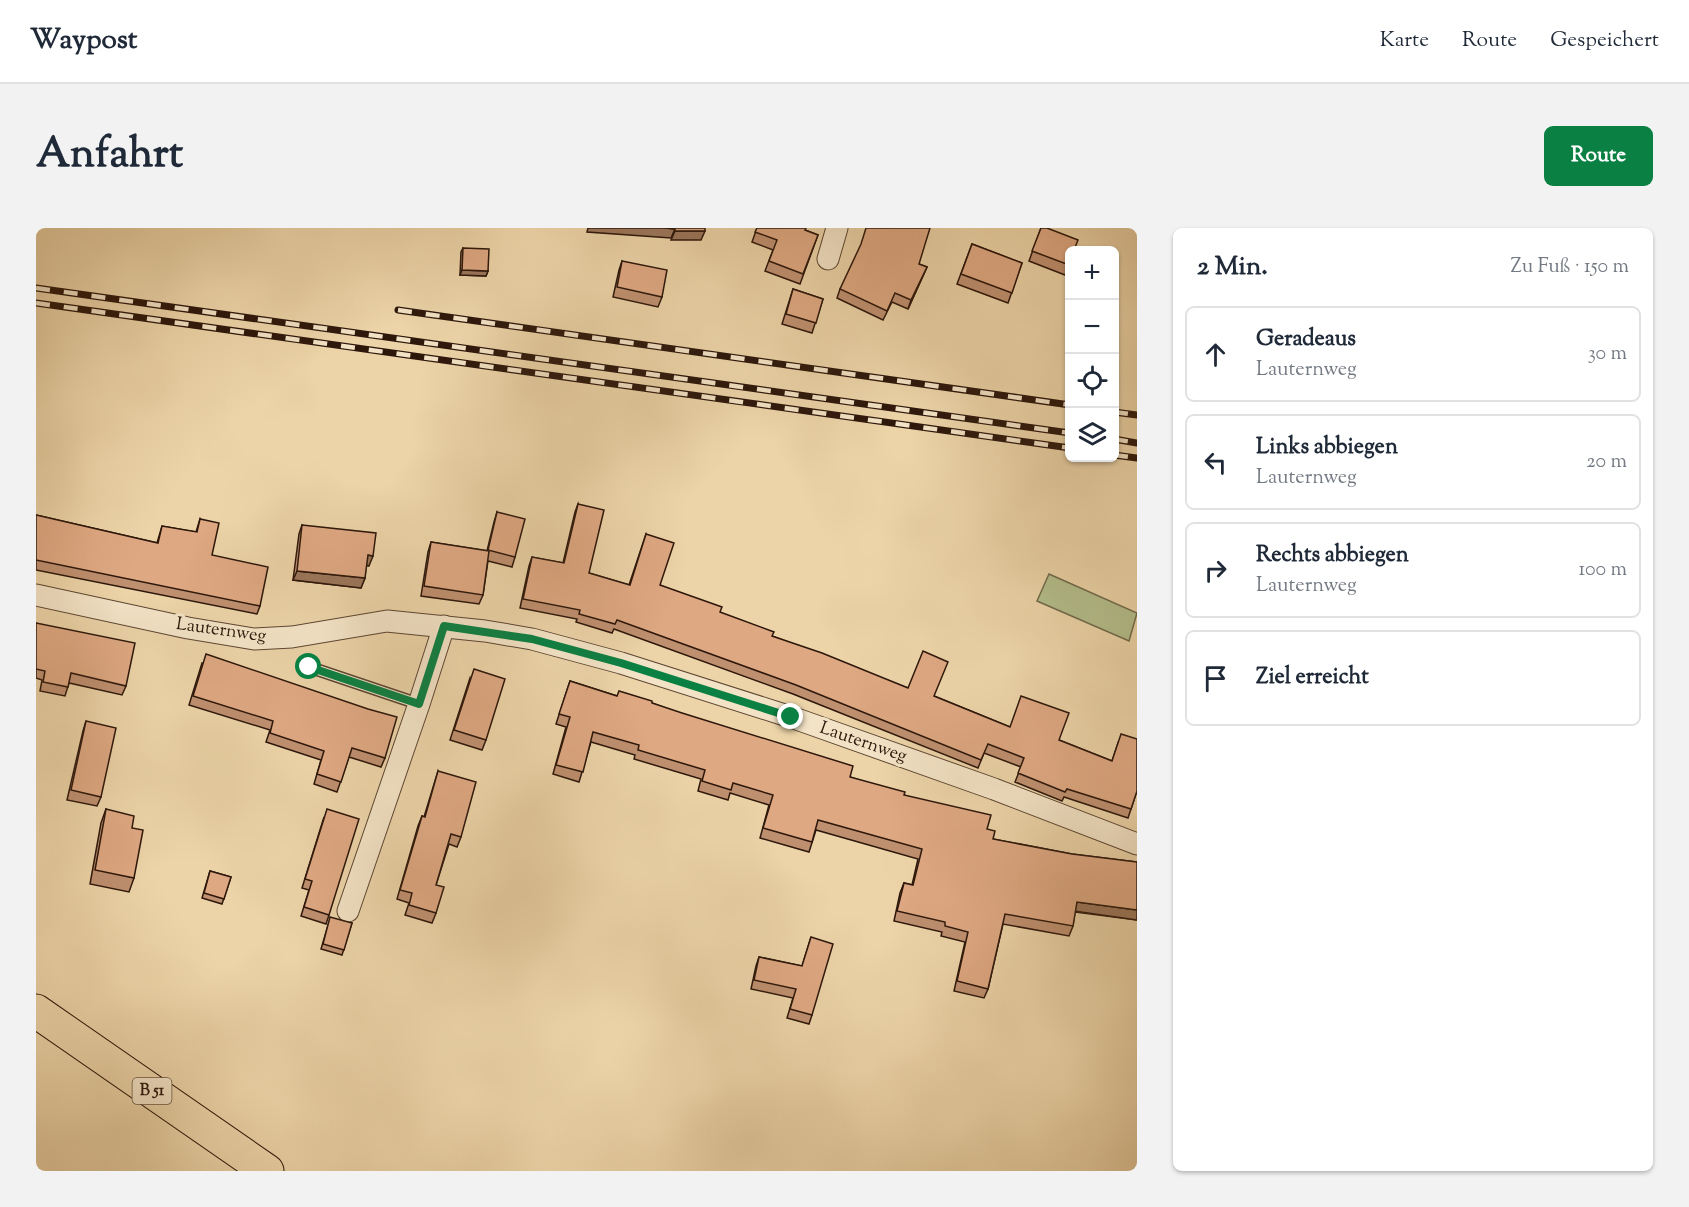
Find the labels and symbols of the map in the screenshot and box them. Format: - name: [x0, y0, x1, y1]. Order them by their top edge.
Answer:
- street label: Lauternweg: [174, 612, 268, 650]
- route start: [295, 653, 321, 679]
- route end: [777, 703, 803, 729]
- street label: Lauternweg: [816, 716, 910, 770]
- road number: B 51: [132, 1078, 172, 1104]

